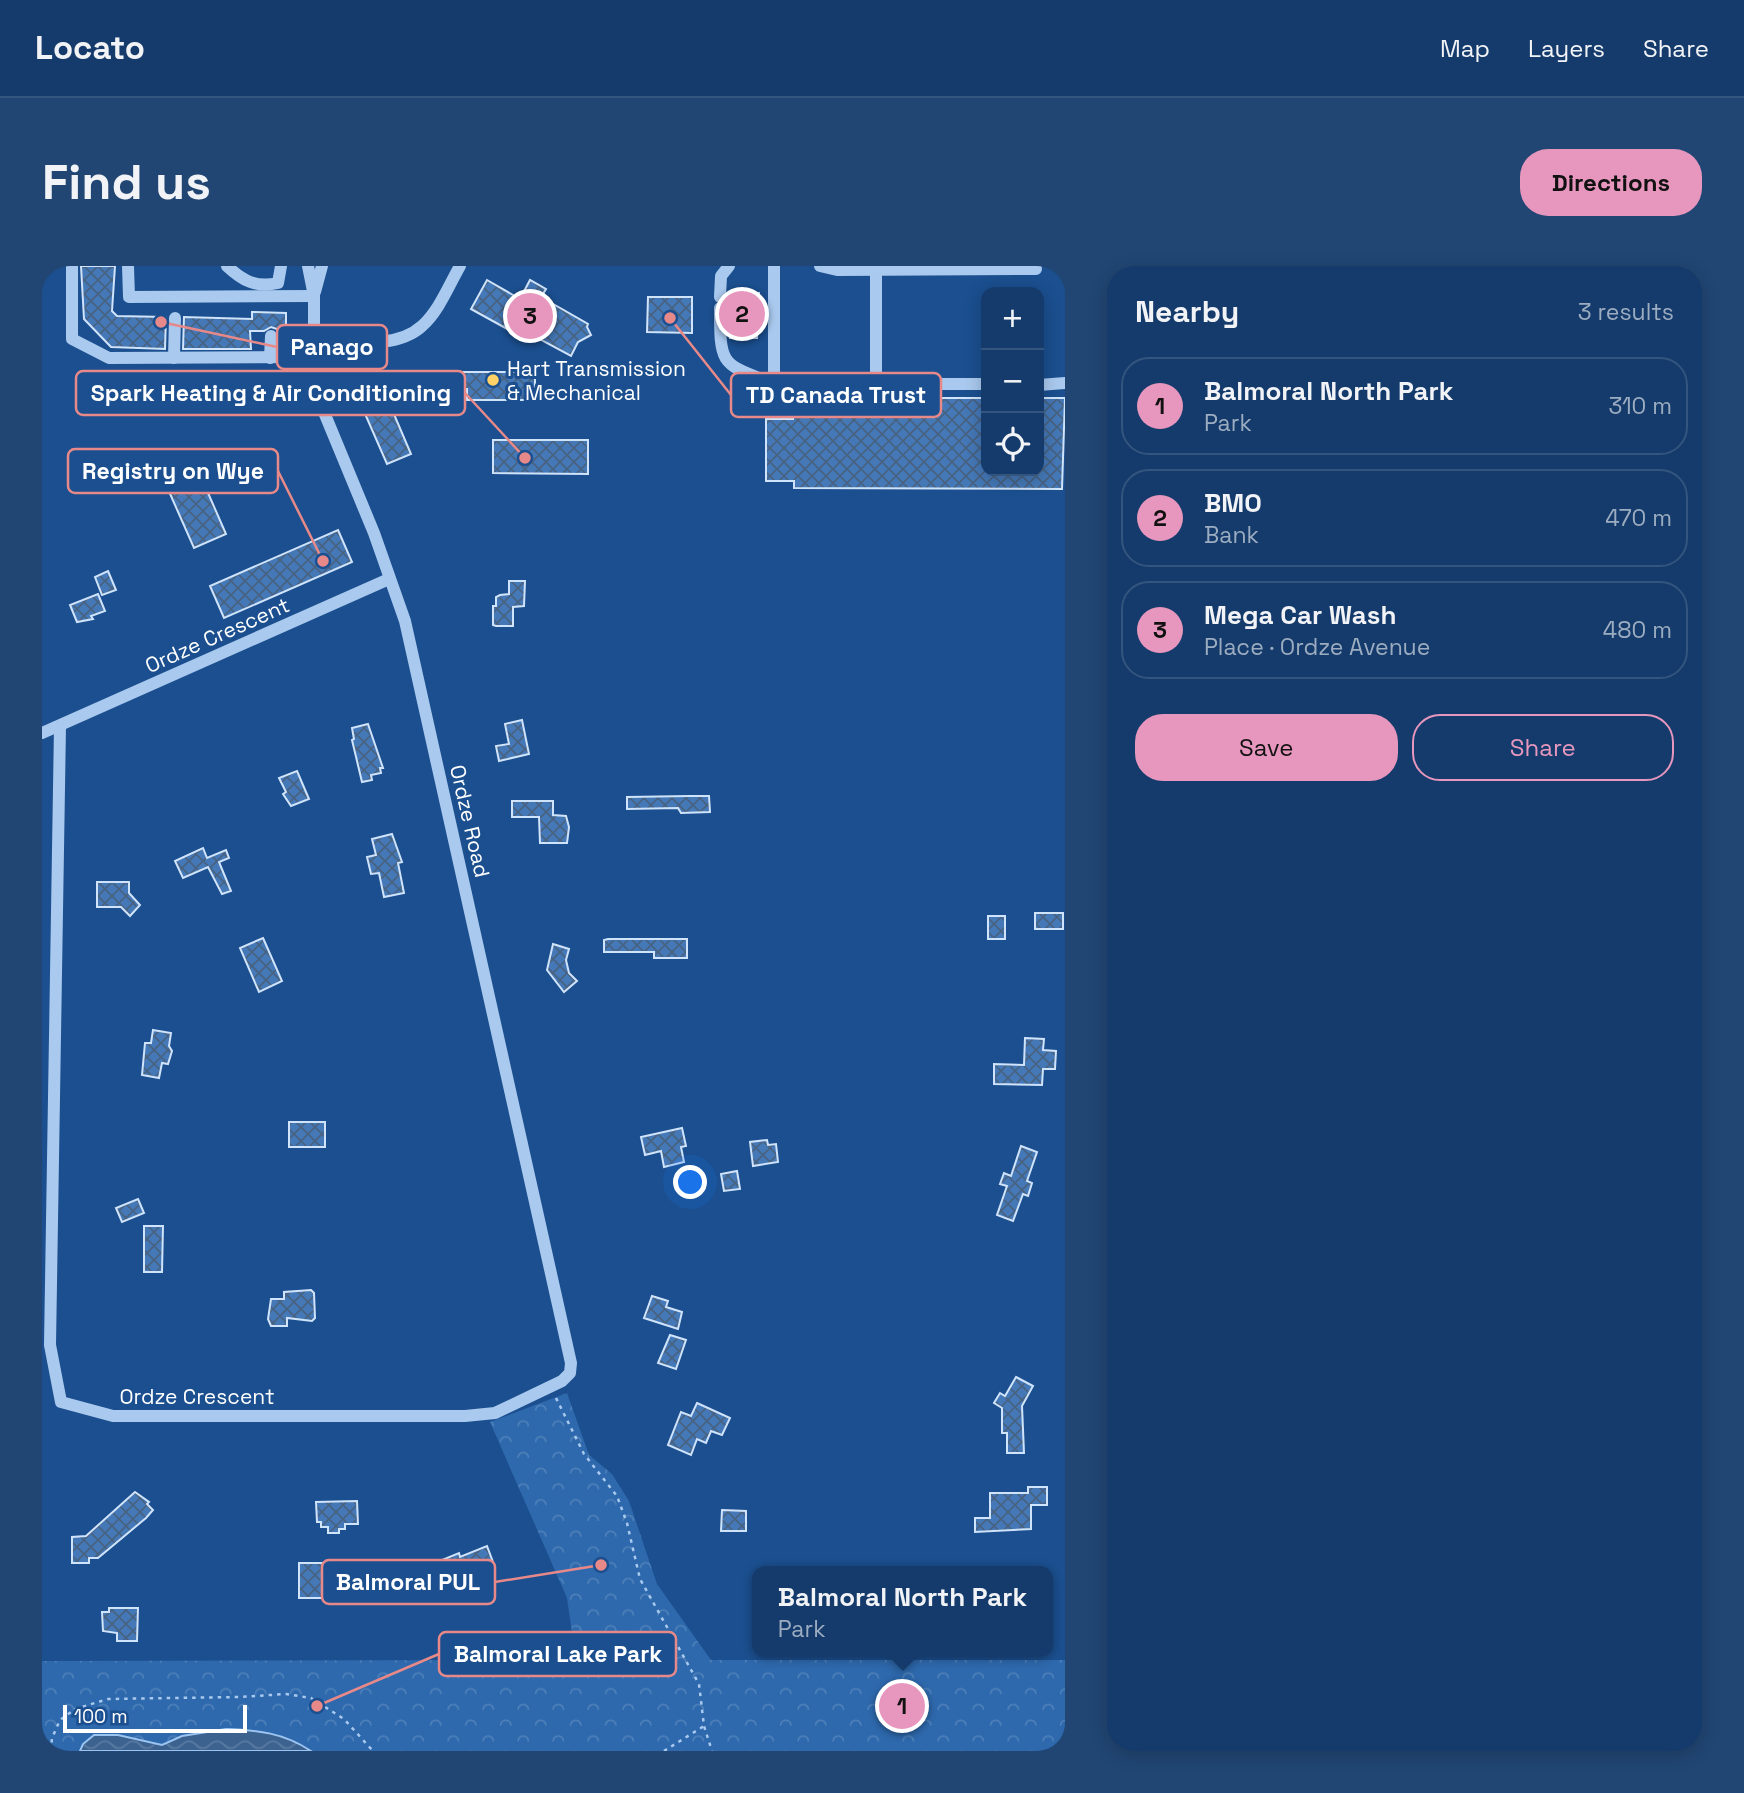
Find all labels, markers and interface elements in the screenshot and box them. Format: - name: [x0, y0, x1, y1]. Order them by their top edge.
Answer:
- text: Locato: [35, 27, 145, 69]
- text: Map: [1440, 33, 1490, 64]
- text: Layers: [1528, 33, 1605, 64]
- text: Share: [1643, 33, 1709, 64]
- button: Directions: [1520, 149, 1702, 216]
- text: Find us: [42, 151, 211, 213]
- map controls: [981, 287, 1044, 476]
- button: +: [981, 287, 1044, 350]
- pin: 2: [719, 288, 765, 340]
- pin: 3: [507, 290, 553, 342]
- text: Nearby: [1135, 292, 1239, 331]
- text: 3 results: [1578, 297, 1674, 327]
- callout: Panago: [277, 325, 387, 369]
- text: Panago: [291, 332, 373, 362]
- button: −: [981, 350, 1044, 413]
- place label: Hart Transmission & Mechanical: [507, 355, 686, 406]
- callout: Spark Heating & Air Conditioning: [76, 371, 465, 415]
- marker: Hart Transmission & Mechanical: [485, 372, 501, 388]
- callout: TD Canada Trust: [731, 373, 941, 417]
- text: Balmoral North Park: [1204, 374, 1453, 408]
- text: Spark Heating & Air Conditioning: [91, 378, 451, 408]
- text: TD Canada Trust: [746, 380, 926, 410]
- text: 1: [1155, 391, 1165, 421]
- text: 310 m: [1608, 391, 1672, 421]
- text: Park: [1204, 408, 1252, 438]
- button: locate: [981, 413, 1044, 476]
- callout: Registry on Wye: [68, 449, 278, 493]
- text: Registry on Wye: [82, 456, 264, 486]
- text: BMO: [1204, 486, 1262, 520]
- text: 2: [1153, 503, 1167, 533]
- text: 470 m: [1605, 503, 1672, 533]
- text: Bank: [1204, 520, 1259, 550]
- street label: Ordze Crescent: [141, 591, 293, 679]
- text: Mega Car Wash: [1204, 598, 1396, 632]
- text: 3: [1153, 615, 1167, 645]
- text: 480 m: [1603, 615, 1672, 645]
- text: Place · Ordze Avenue: [1204, 632, 1430, 662]
- button: Save: [1135, 714, 1398, 781]
- button: Share: [1412, 714, 1674, 781]
- street label: Ordze Road: [444, 762, 496, 880]
- your location: [673, 1165, 707, 1199]
- street label: Ordze Crescent: [119, 1383, 275, 1410]
- callout: Balmoral PUL: [322, 1560, 495, 1604]
- popup: [752, 1566, 1053, 1657]
- text: Balmoral PUL: [336, 1567, 480, 1597]
- text: Balmoral North Park: [778, 1580, 1027, 1614]
- text: Park: [778, 1614, 826, 1644]
- callout: Balmoral Lake Park: [439, 1632, 676, 1676]
- text: Balmoral Lake Park: [454, 1639, 662, 1669]
- pin: 1: [879, 1680, 925, 1732]
- scale bar: [63, 1702, 247, 1734]
- text: 100 m: [74, 1704, 128, 1729]

